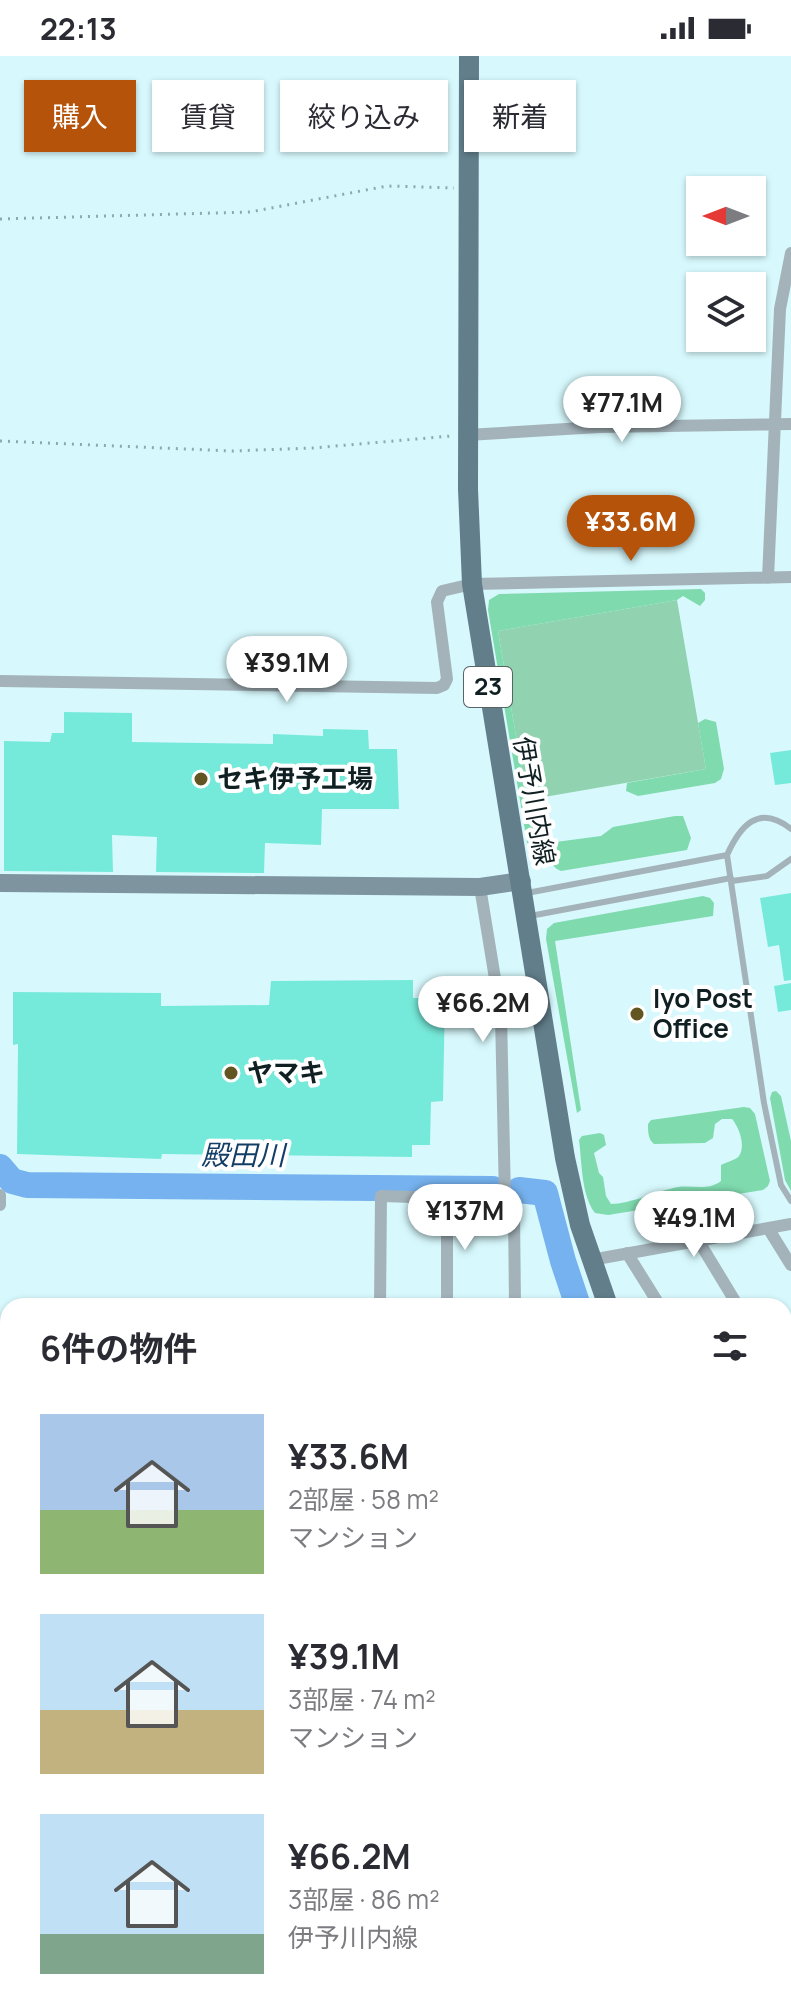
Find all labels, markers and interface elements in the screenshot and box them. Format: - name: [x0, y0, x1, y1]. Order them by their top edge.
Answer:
- text: 22:13: [40, 8, 117, 49]
- chip: 購入: [24, 80, 136, 152]
- chip: 賃貸: [152, 80, 264, 152]
- chip: 絞り込み: [280, 80, 448, 152]
- chip: 新着: [464, 80, 576, 152]
- north arrow: [686, 176, 766, 256]
- map controls: [686, 176, 766, 352]
- button: layers: [686, 272, 766, 352]
- pin: ¥77.1M: [557, 376, 687, 444]
- text: ¥77.1M: [581, 384, 663, 420]
- pin: ¥33.6M: [566, 495, 696, 563]
- text: ¥33.6M: [585, 503, 677, 539]
- pin: ¥39.1M: [222, 636, 352, 704]
- text: ¥39.1M: [244, 644, 330, 680]
- road number: 23: [464, 667, 512, 707]
- street label: 伊予川内線: [506, 734, 564, 868]
- place label: セキ伊予工場: [217, 760, 373, 796]
- marker: セキ伊予工場: [192, 770, 210, 788]
- pin: ¥66.2M: [418, 976, 548, 1044]
- place label: Iyo Post Office: [653, 980, 753, 1046]
- text: ¥66.2M: [436, 984, 530, 1020]
- marker: Iyo Post Office: [628, 1005, 646, 1023]
- place label: ヤマキ: [247, 1054, 325, 1090]
- marker: ヤマキ: [222, 1064, 240, 1082]
- water label: 殿田川: [201, 1135, 288, 1173]
- pin: ¥137M: [409, 1184, 521, 1252]
- pin: ¥49.1M: [629, 1191, 759, 1259]
- text: ¥137M: [426, 1192, 504, 1228]
- text: ¥49.1M: [652, 1199, 736, 1235]
- icon: filters: [708, 1324, 752, 1368]
- text: 6件の物件: [40, 1325, 197, 1371]
- text: ¥33.6M: [288, 1433, 409, 1479]
- icon: home: [104, 1446, 200, 1542]
- text: 2部屋 · 58 m²: [288, 1481, 439, 1517]
- text: マンション: [288, 1519, 418, 1555]
- text: ¥39.1M: [288, 1633, 400, 1679]
- icon: home: [104, 1646, 200, 1742]
- text: 3部屋 · 74 m²: [288, 1681, 436, 1717]
- text: マンション: [288, 1719, 418, 1755]
- text: ¥66.2M: [288, 1833, 411, 1879]
- icon: home: [104, 1846, 200, 1942]
- text: 3部屋 · 86 m²: [288, 1881, 440, 1917]
- text: 伊予川内線: [288, 1919, 418, 1955]

